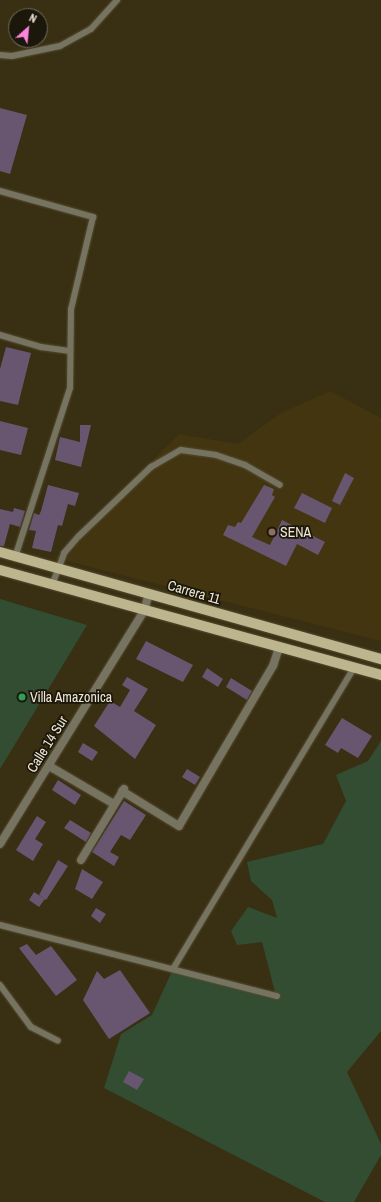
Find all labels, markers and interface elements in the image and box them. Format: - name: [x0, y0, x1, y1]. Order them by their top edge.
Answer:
- north arrow: [8, 8, 48, 48]
- text: N: [27, 10, 39, 26]
- place label: SENA: [280, 524, 311, 540]
- marker: SENA: [267, 527, 277, 537]
- street label: Carrera 11: [166, 576, 222, 608]
- place label: Villa Amazonica: [30, 689, 113, 705]
- marker: Villa Amazonica: [17, 692, 27, 702]
- street label: Calle 14 Sur: [23, 713, 71, 775]

